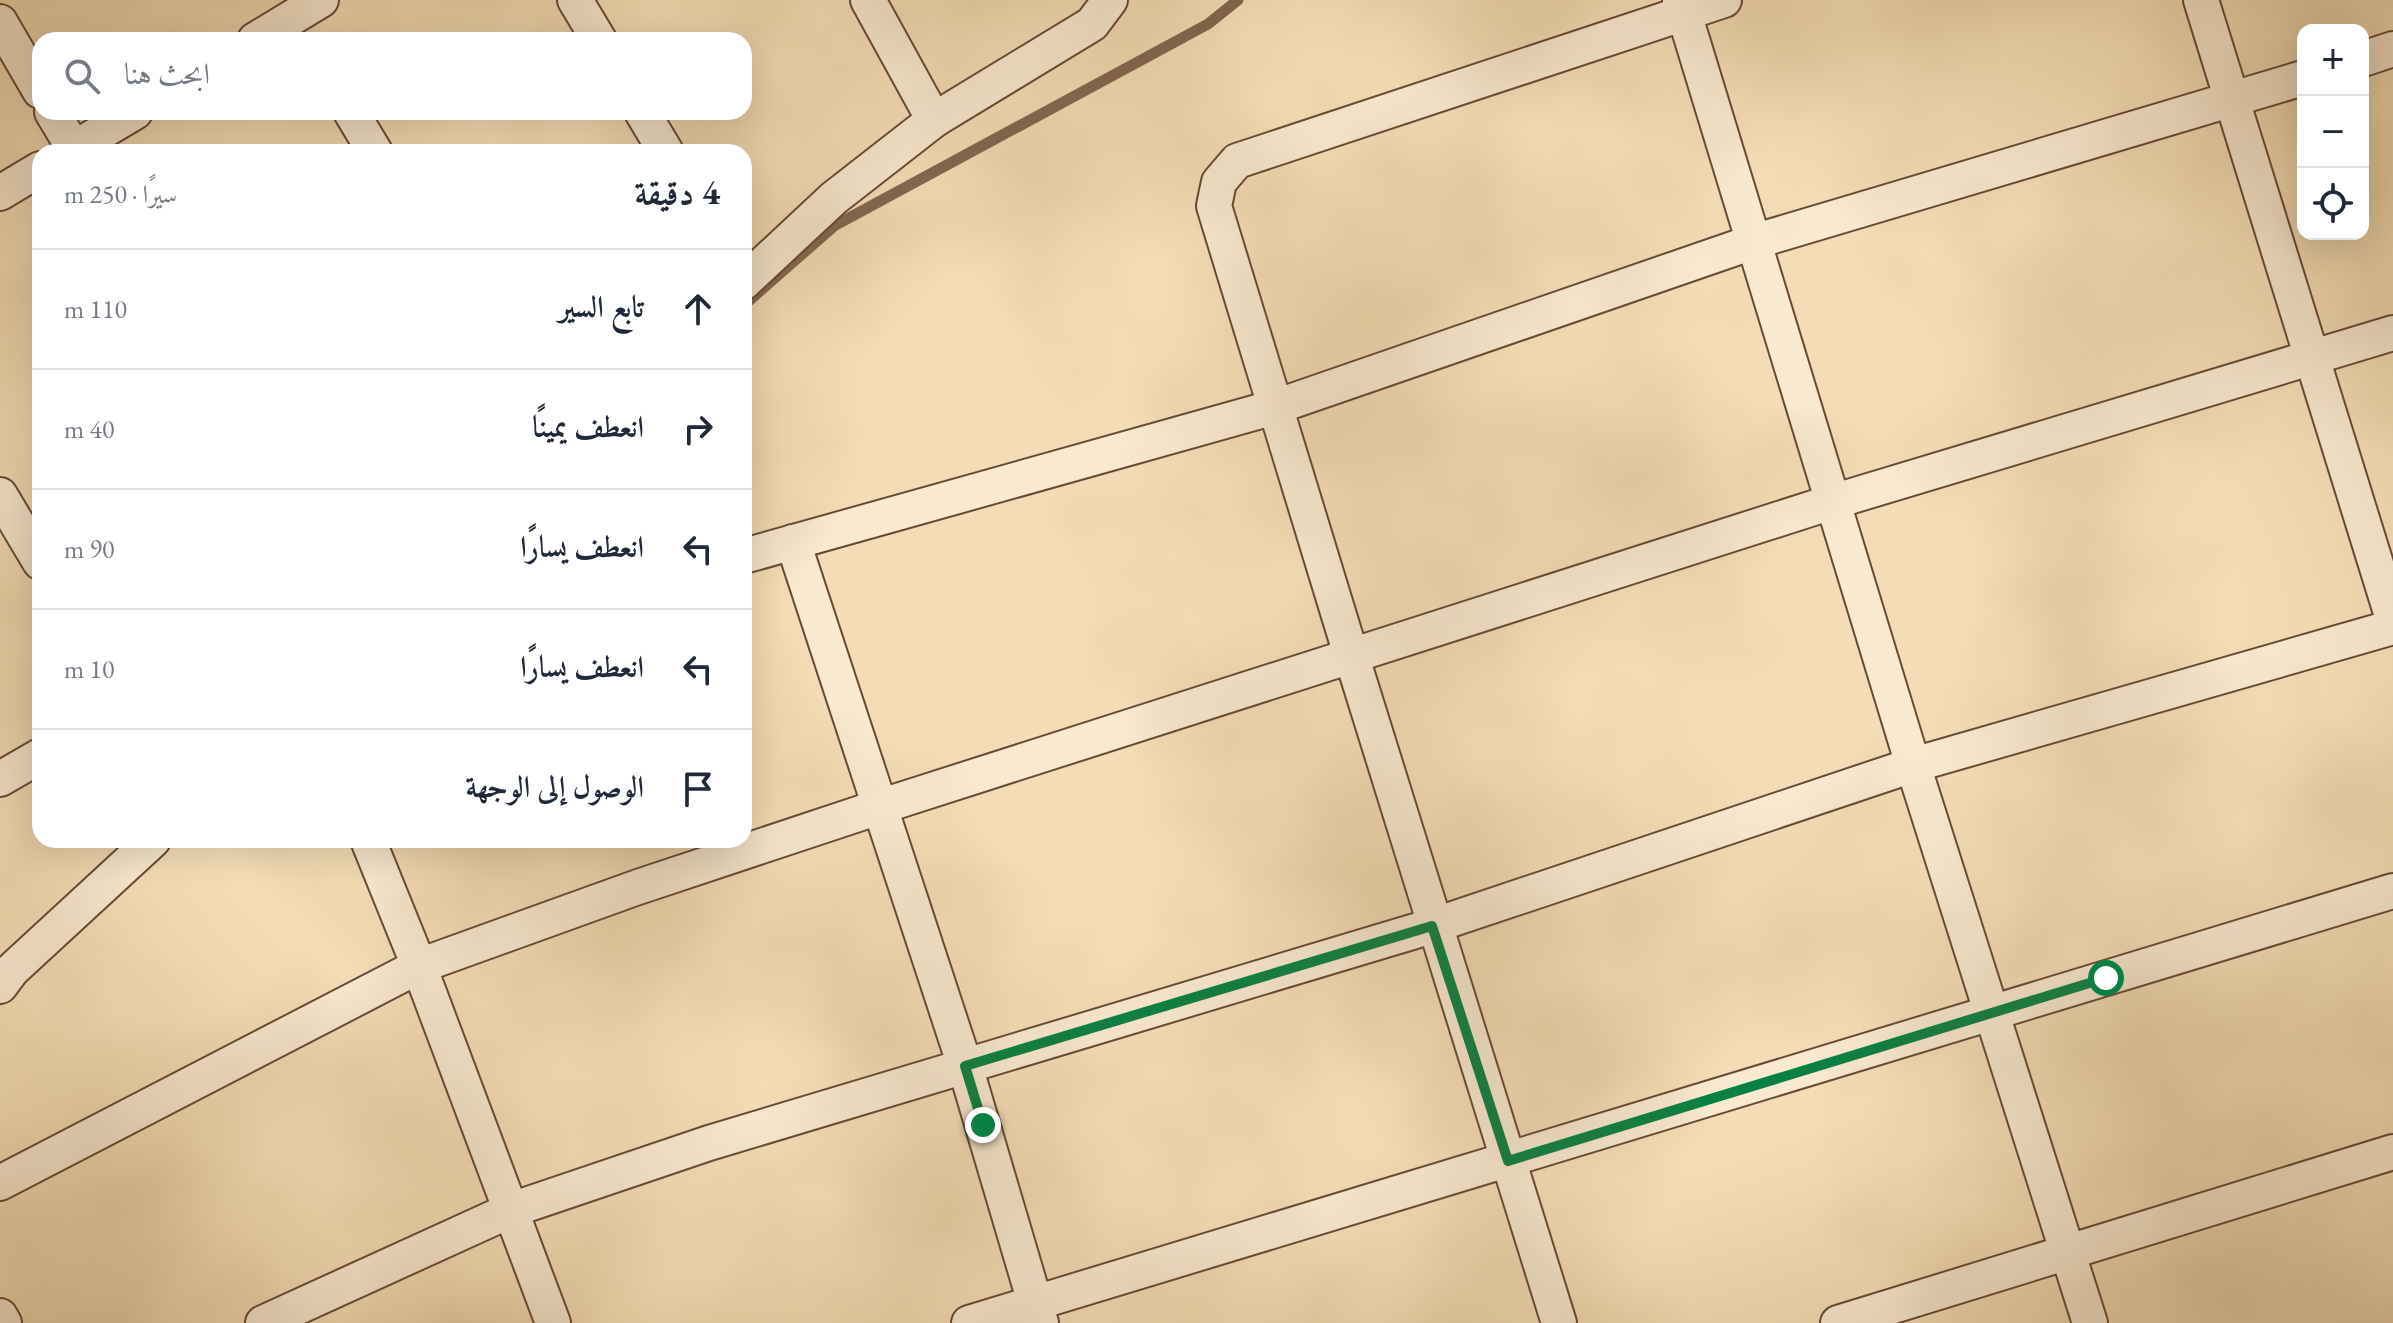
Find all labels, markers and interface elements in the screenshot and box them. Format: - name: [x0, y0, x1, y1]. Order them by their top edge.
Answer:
- map controls: [2297, 24, 2369, 240]
- button: +: [2297, 24, 2369, 96]
- search box: [32, 32, 752, 120]
- icon: search: [60, 54, 104, 98]
- text: ابحث هنا: [124, 54, 210, 93]
- button: −: [2297, 96, 2369, 168]
- button: locate: [2297, 168, 2369, 240]
- text: 4 دقيقة: [635, 170, 720, 214]
- text: سيرًا · 250 m: [64, 177, 177, 211]
- text: تابع السير: [559, 287, 644, 326]
- icon: ahead: [676, 287, 720, 331]
- text: 110 m: [64, 292, 127, 326]
- text: انعطف يمينًا: [532, 407, 644, 446]
- icon: right: [676, 407, 720, 451]
- text: 40 m: [64, 412, 114, 446]
- text: انعطف يسارًا: [520, 527, 644, 566]
- icon: left: [676, 527, 720, 571]
- text: 90 m: [64, 532, 114, 566]
- text: انعطف يسارًا: [520, 647, 644, 686]
- icon: left: [676, 647, 720, 691]
- text: 10 m: [64, 652, 114, 686]
- text: الوصول إلى الوجهة: [465, 767, 644, 806]
- icon: arrive: [676, 767, 720, 811]
- route start: [2088, 960, 2124, 996]
- route end: [965, 1107, 1001, 1143]

